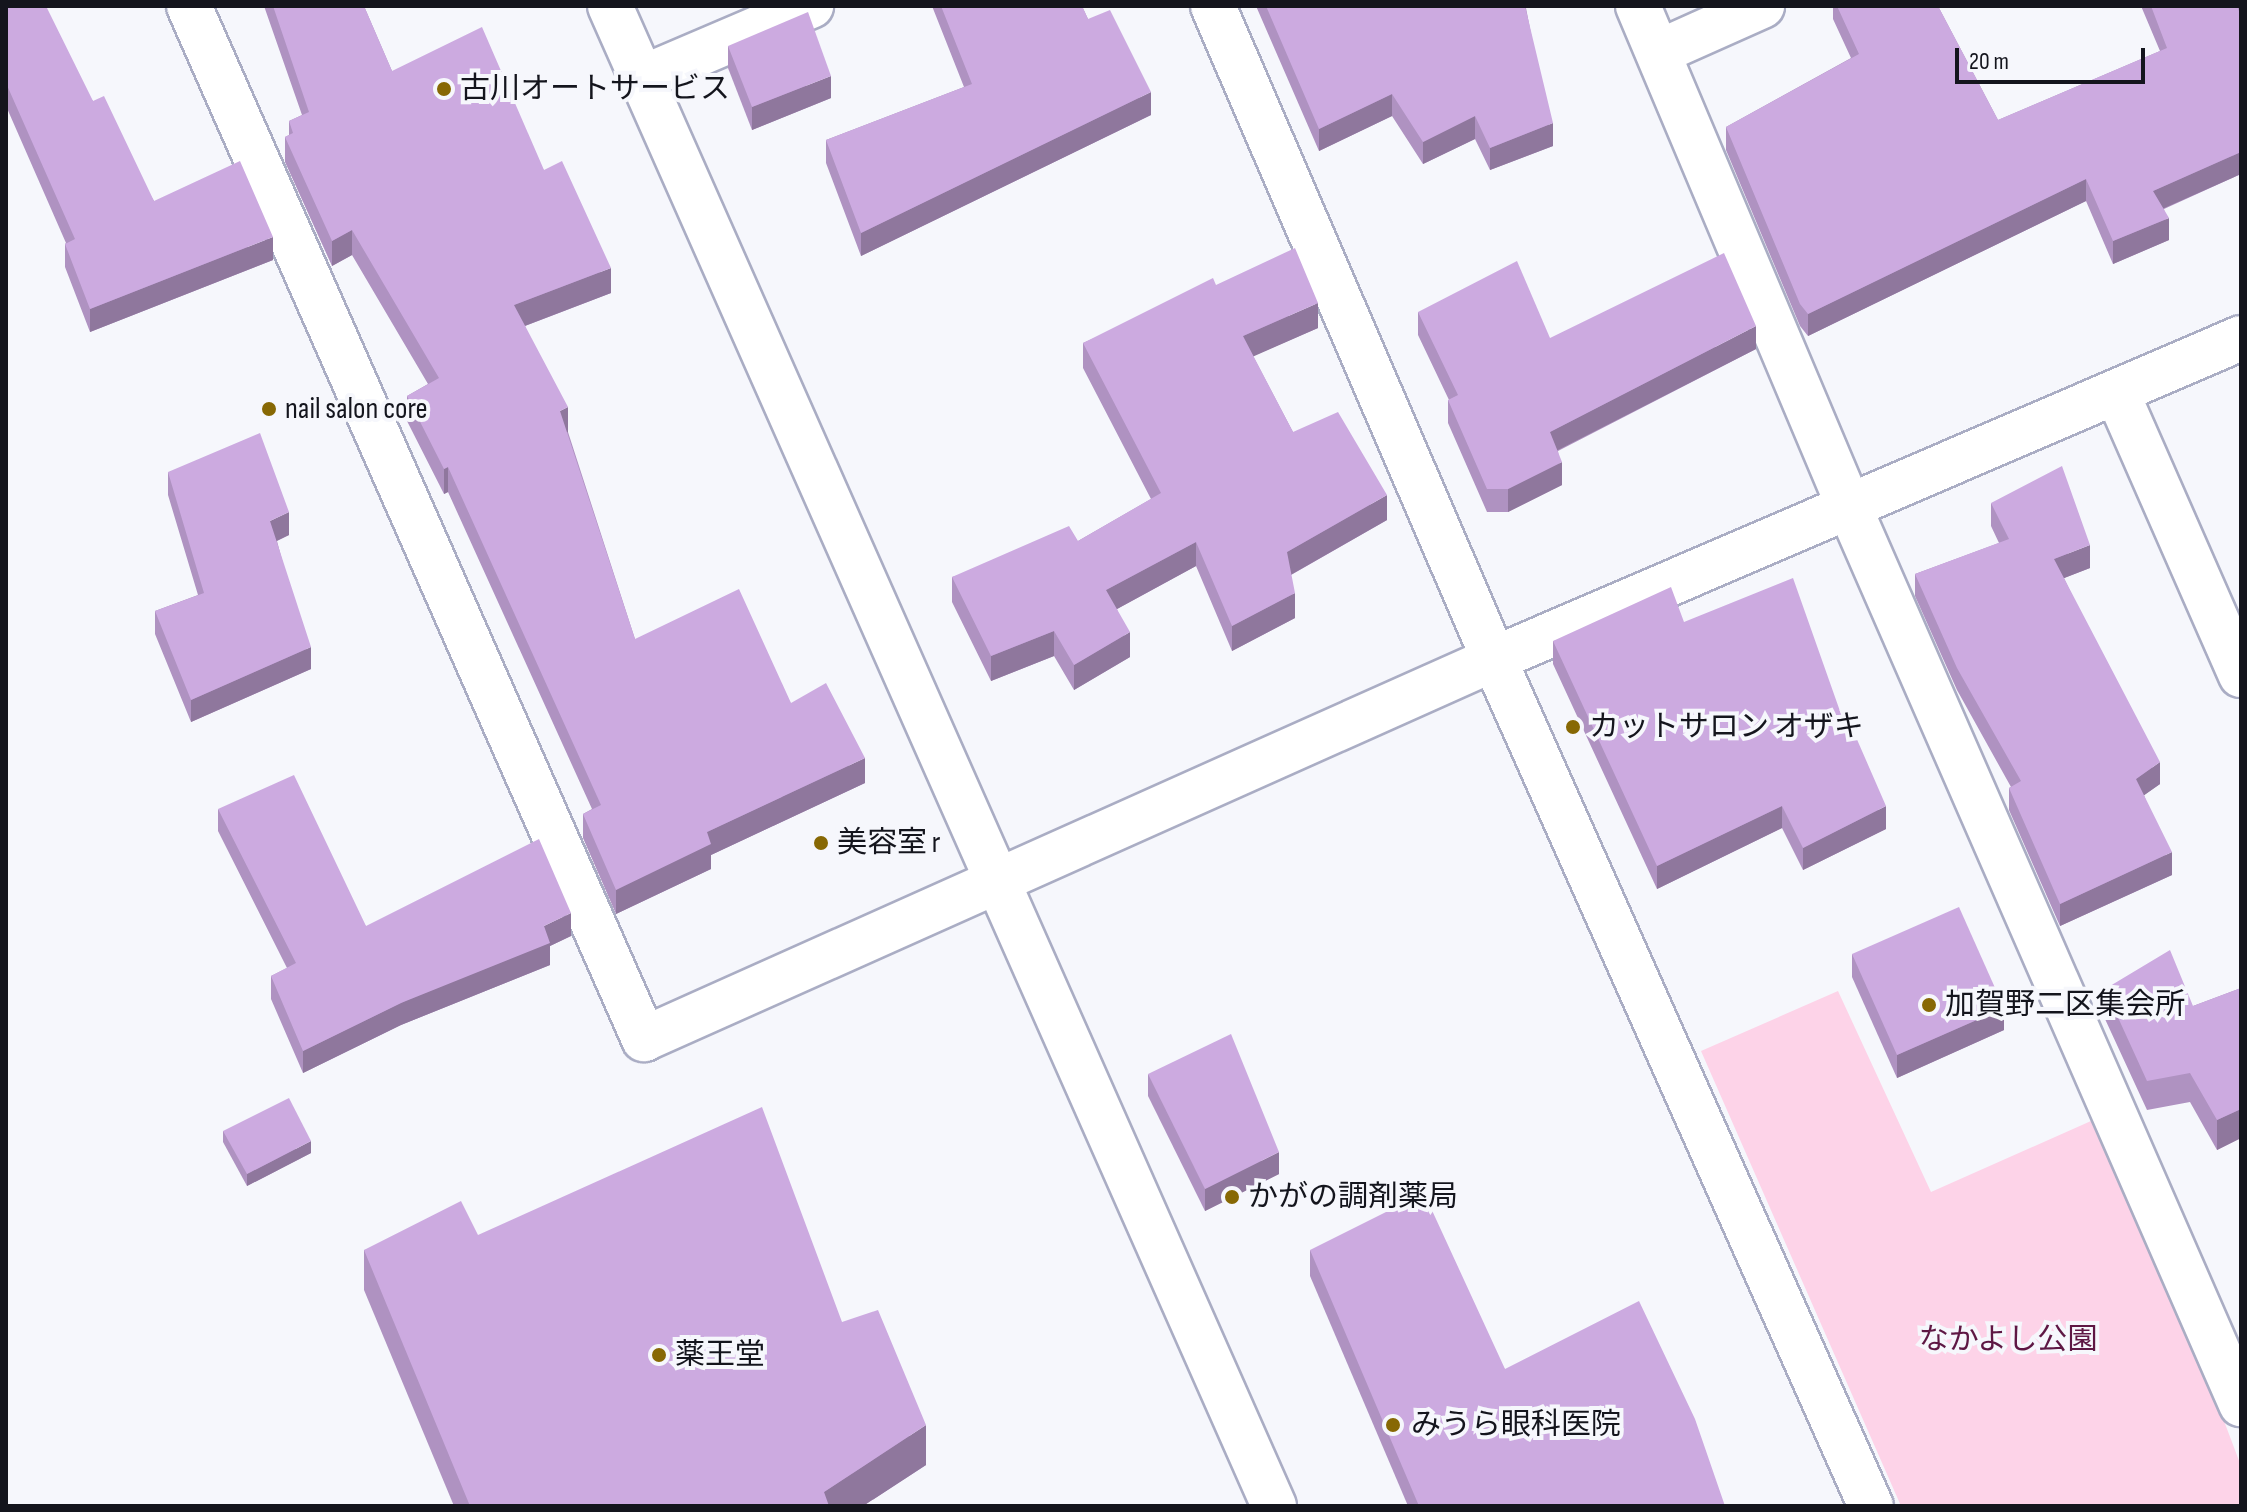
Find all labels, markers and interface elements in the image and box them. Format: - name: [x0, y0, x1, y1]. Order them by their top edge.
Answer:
- scale bar: [1959, 32, 2149, 82]
- text: 20 m: [1969, 47, 2009, 76]
- place label: 古川オートサービス: [460, 71, 730, 107]
- marker: 古川オートサービス: [435, 80, 453, 98]
- place label: nail salon core: [285, 391, 428, 427]
- marker: nail salon core: [260, 400, 278, 418]
- place label: カットサロン オザキ: [1589, 709, 1864, 745]
- marker: カットサロン オザキ: [1564, 718, 1582, 736]
- place label: 美容室 r: [837, 825, 940, 861]
- marker: 美容室 r: [812, 834, 830, 852]
- place label: 加賀野二区集会所: [1945, 987, 2185, 1023]
- marker: 加賀野二区集会所: [1920, 996, 1938, 1014]
- place label: かがの調剤薬局: [1248, 1179, 1458, 1215]
- marker: かがの調剤薬局: [1223, 1188, 1241, 1206]
- park label: なかよし公園: [1918, 1322, 2098, 1358]
- place label: 薬王堂: [675, 1337, 765, 1373]
- marker: 薬王堂: [650, 1346, 668, 1364]
- place label: みうら眼科医院: [1411, 1407, 1621, 1443]
- marker: みうら眼科医院: [1382, 1414, 1404, 1436]

